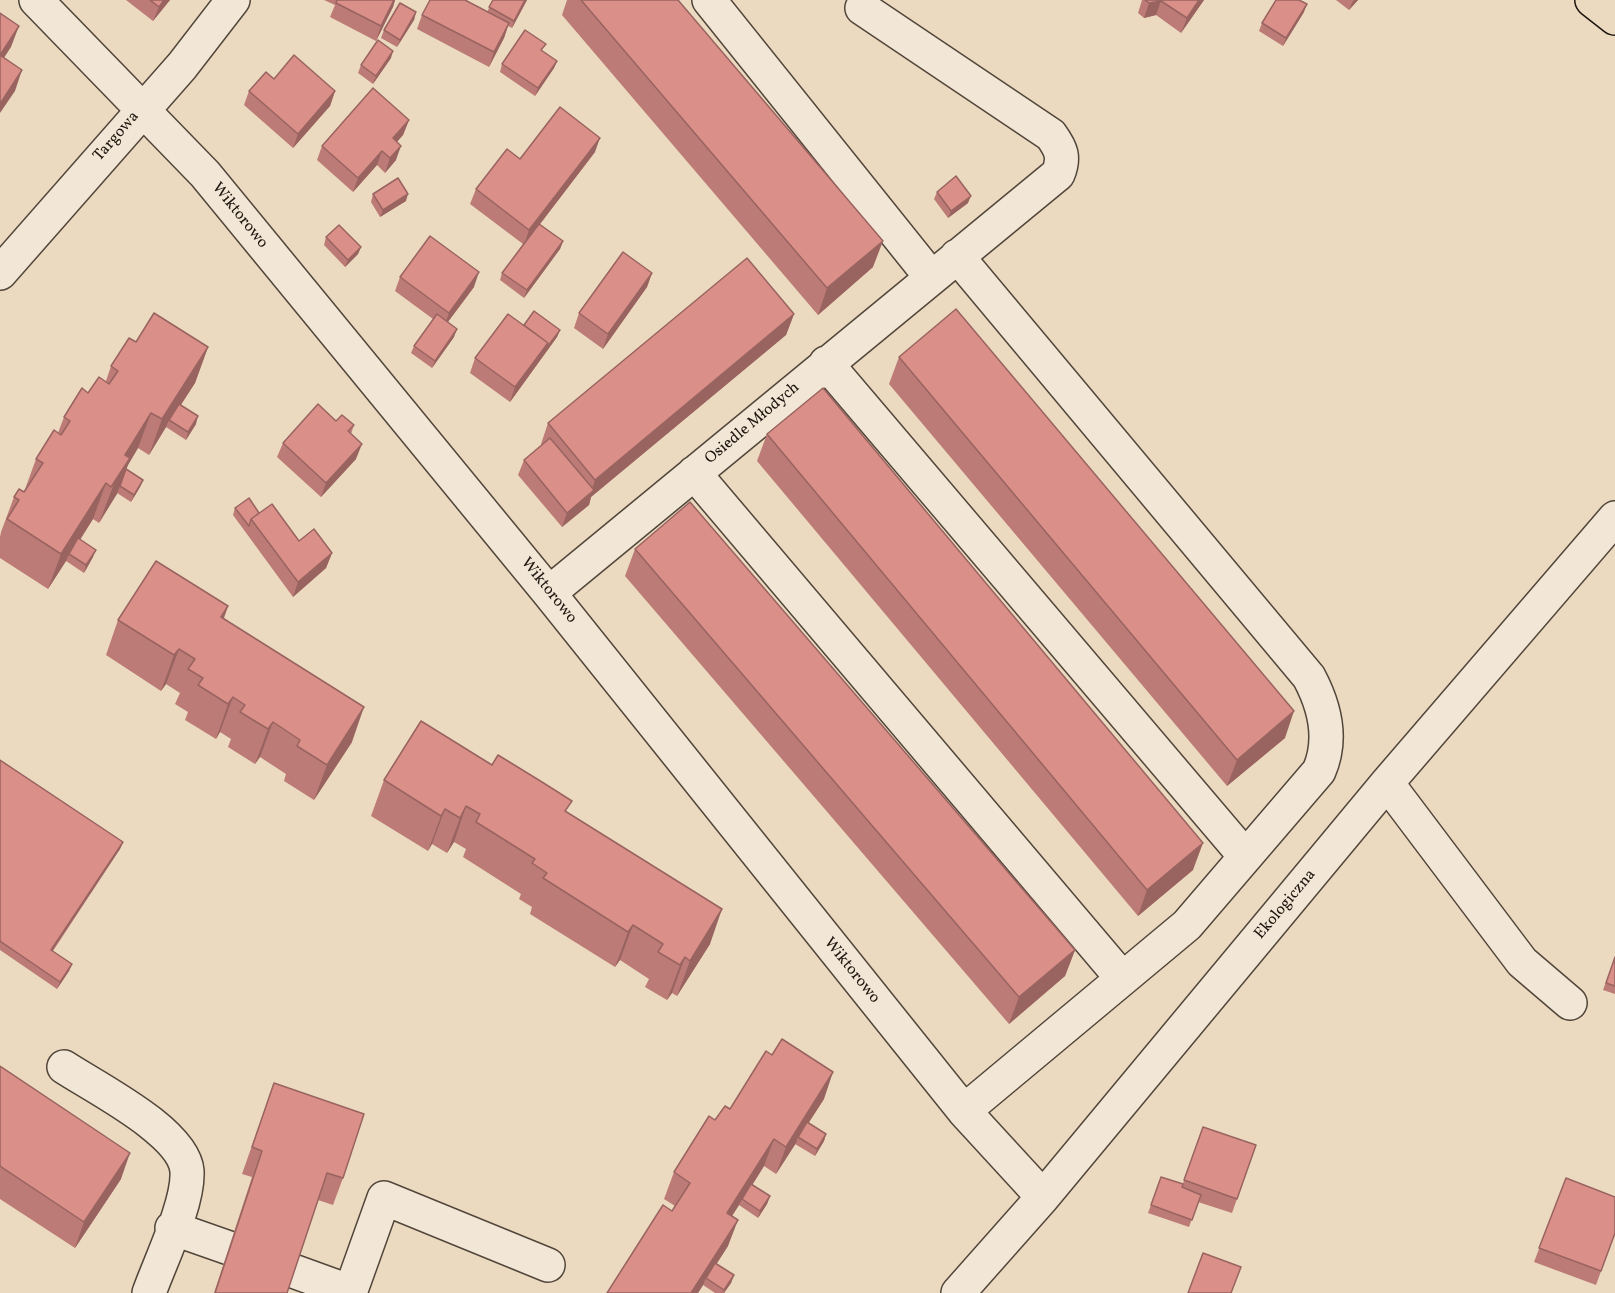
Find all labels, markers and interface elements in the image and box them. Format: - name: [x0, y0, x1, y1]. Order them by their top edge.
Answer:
- street label: Targowa: [90, 108, 144, 166]
- street label: Wiktorowo: [207, 179, 271, 253]
- street label: Osiedle Młodych: [702, 379, 804, 469]
- street label: Wiktorowo: [516, 554, 580, 628]
- street label: Ekologiczna: [1251, 866, 1321, 944]
- street label: Wiktorowo: [819, 934, 883, 1008]

